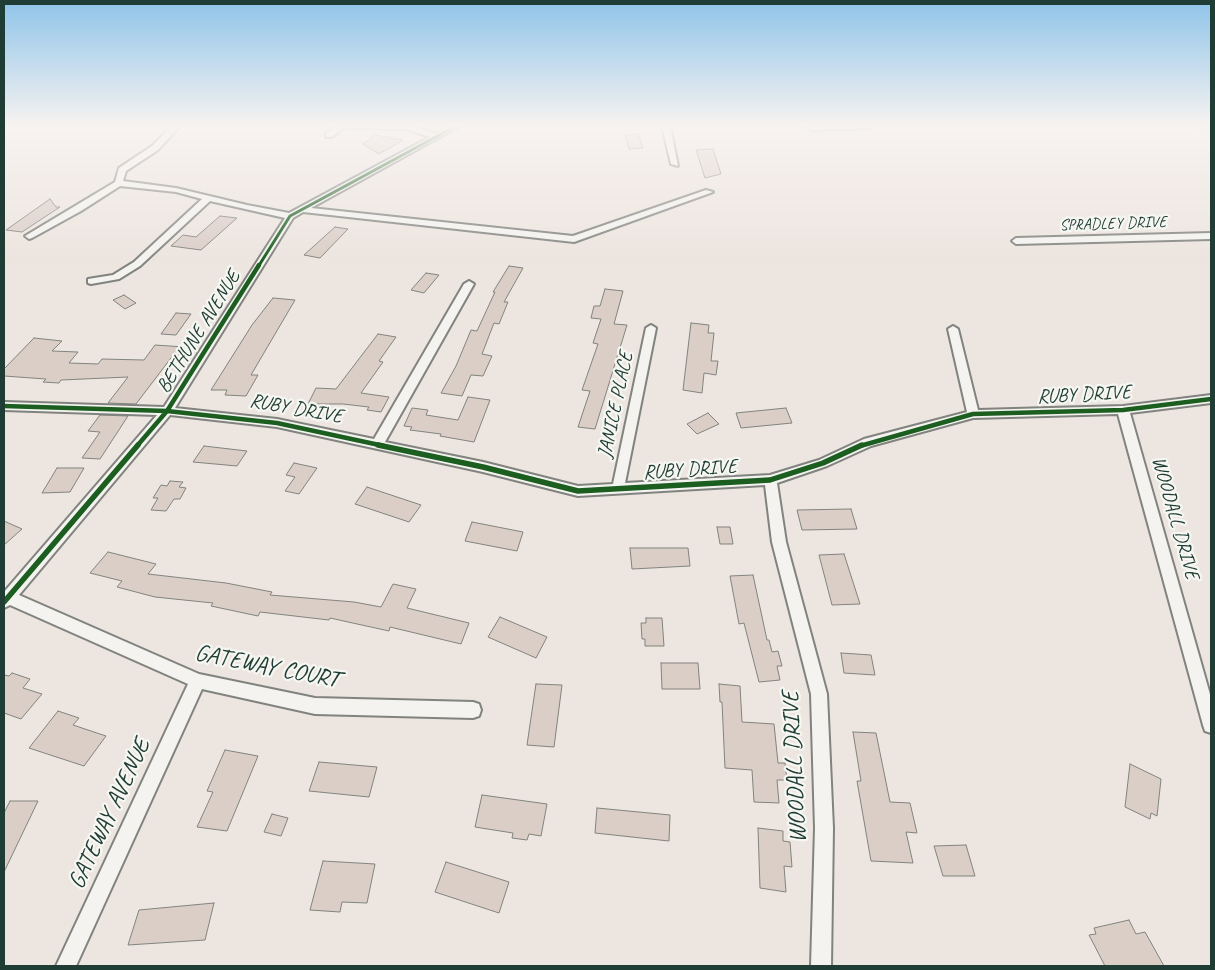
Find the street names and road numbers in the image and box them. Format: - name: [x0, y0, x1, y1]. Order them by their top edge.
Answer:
- street label: SPRADLEY DRIVE: [1059, 213, 1167, 235]
- street label: BETHUNE AVENUE: [152, 266, 246, 398]
- street label: JANICE PLACE: [593, 350, 639, 460]
- street label: RUBY DRIVE: [1037, 381, 1131, 409]
- street label: RUBY DRIVE: [248, 389, 344, 429]
- street label: WOODALL DRIVE: [1146, 454, 1204, 582]
- street label: RUBY DRIVE: [642, 455, 738, 485]
- street label: GATEWAY COURT: [192, 639, 342, 695]
- street label: WOODALL DRIVE: [777, 691, 813, 843]
- street label: GATEWAY AVENUE: [63, 734, 157, 894]

